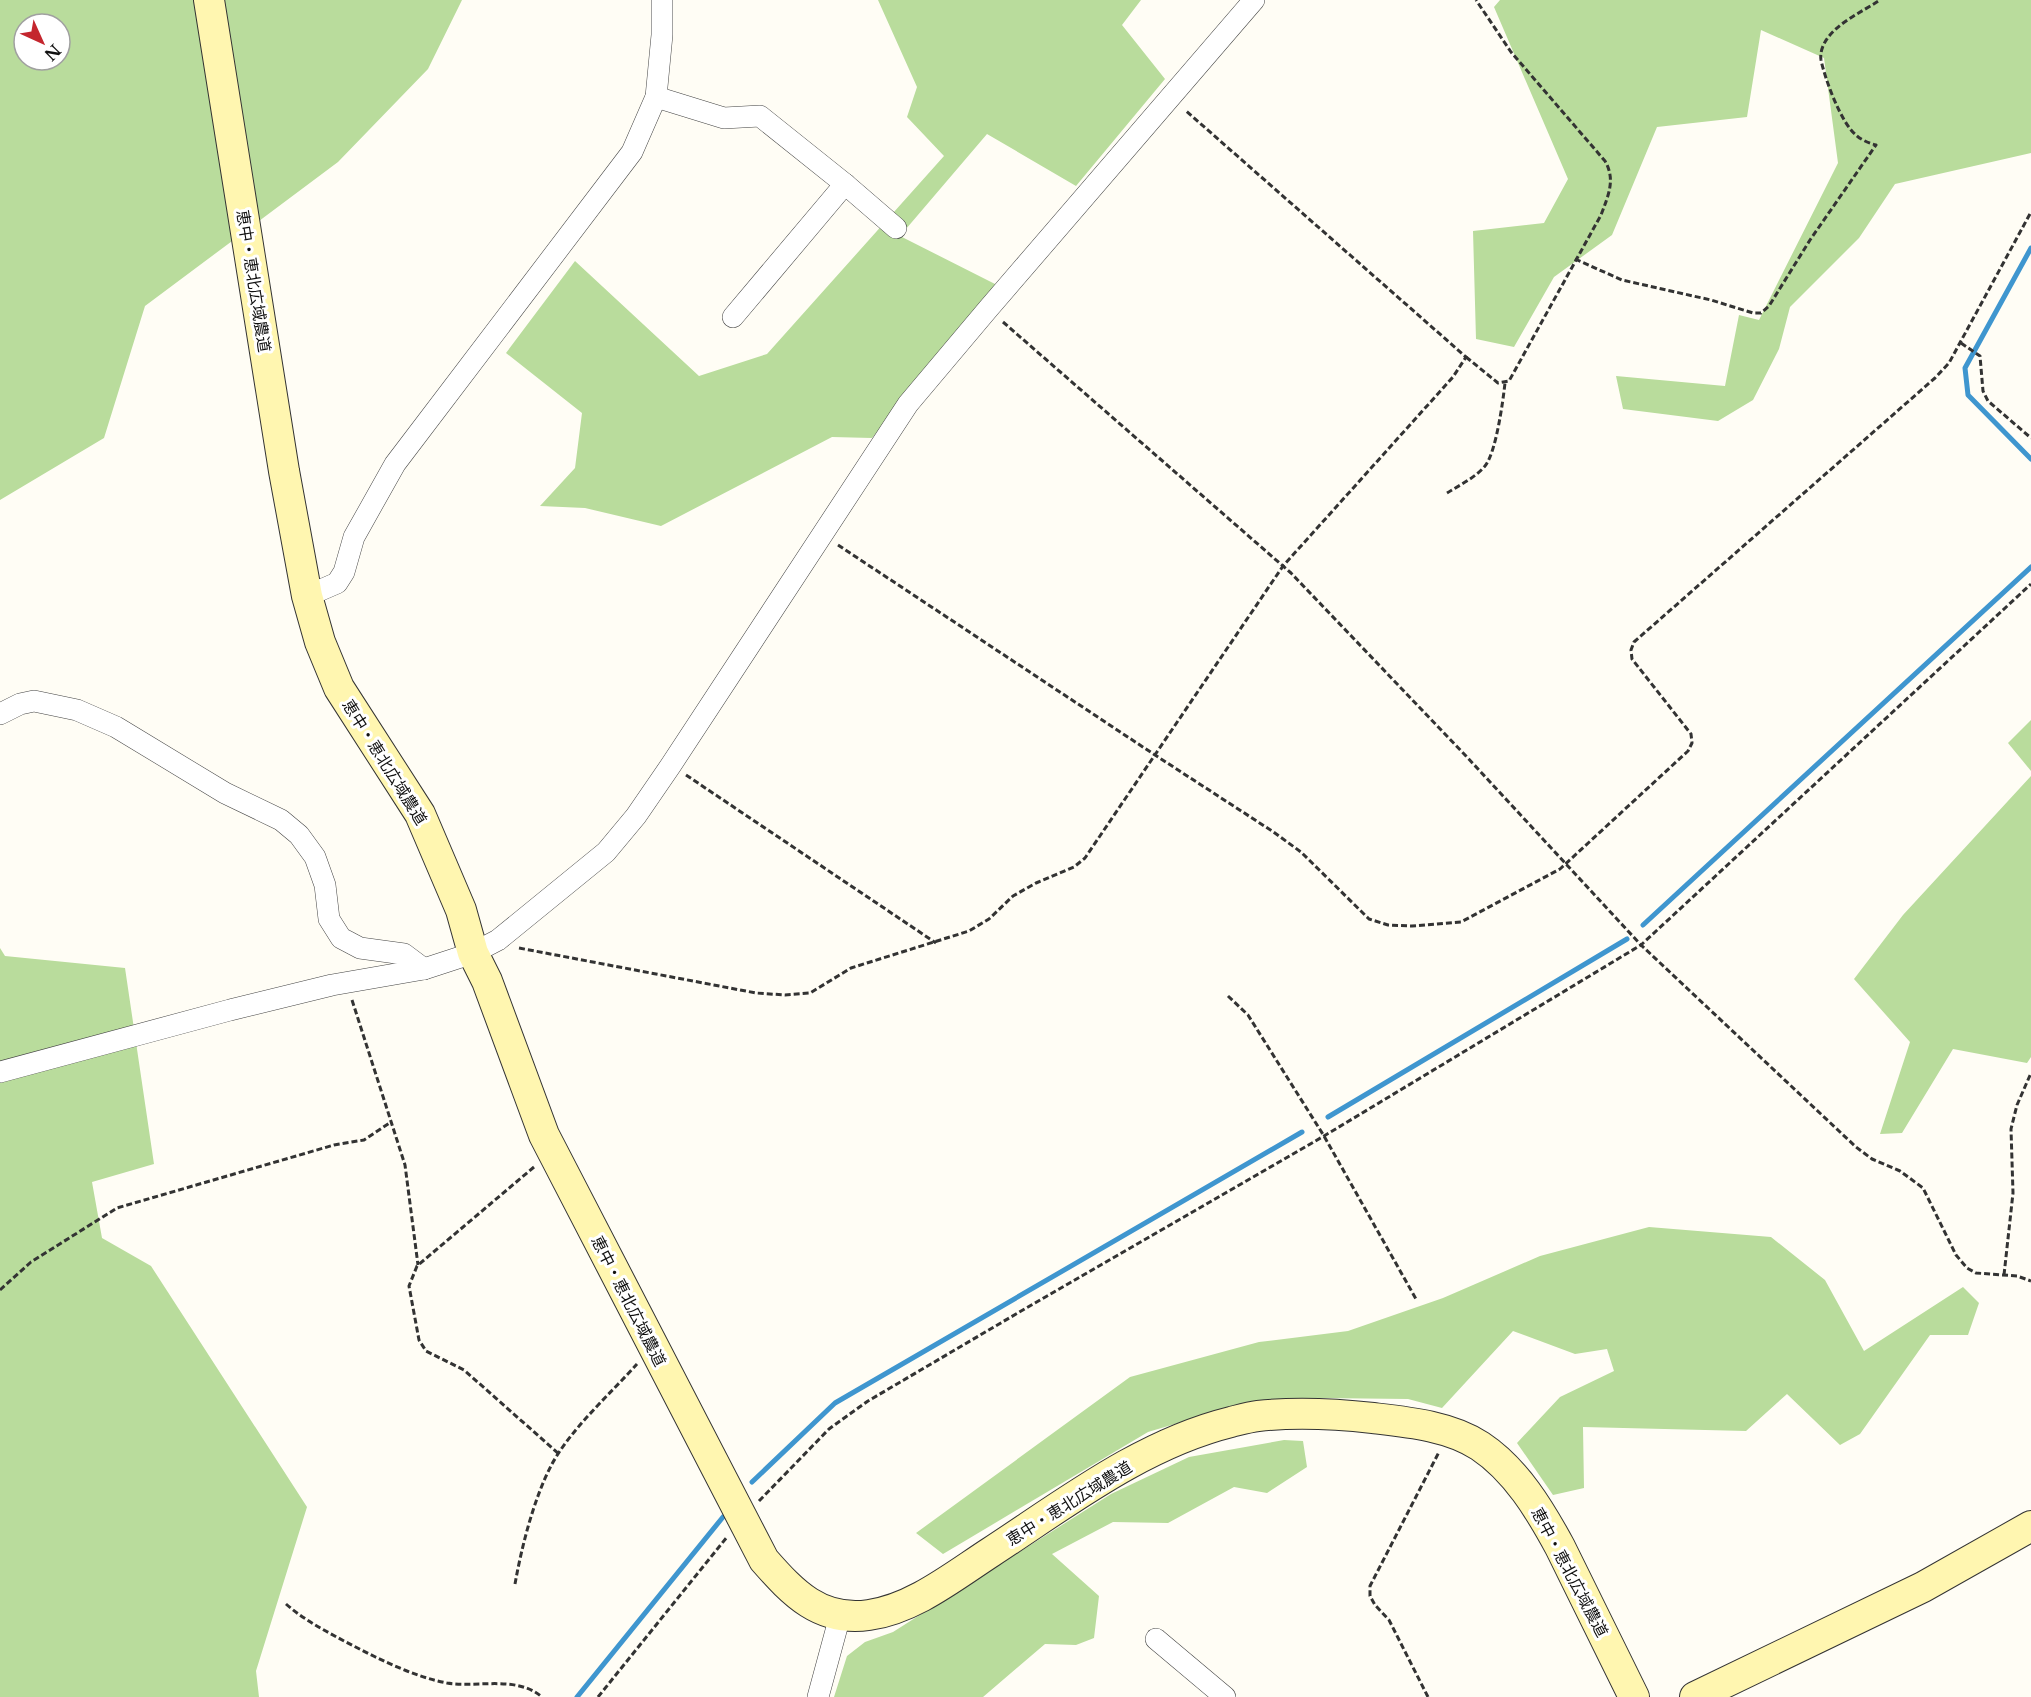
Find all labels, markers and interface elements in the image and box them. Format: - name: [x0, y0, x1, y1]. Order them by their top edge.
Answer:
- north arrow: [12, 12, 72, 72]
- text: N: [40, 40, 65, 65]
- street label: 恵中・恵北広域農道: [233, 208, 275, 354]
- street label: 恵中・恵北広域農道: [338, 696, 432, 828]
- street label: 恵中・恵北広域農道: [587, 1232, 671, 1370]
- street label: 恵中・恵北広域農道: [1003, 1456, 1135, 1550]
- street label: 恵中・恵北広域農道: [1527, 1504, 1613, 1640]

